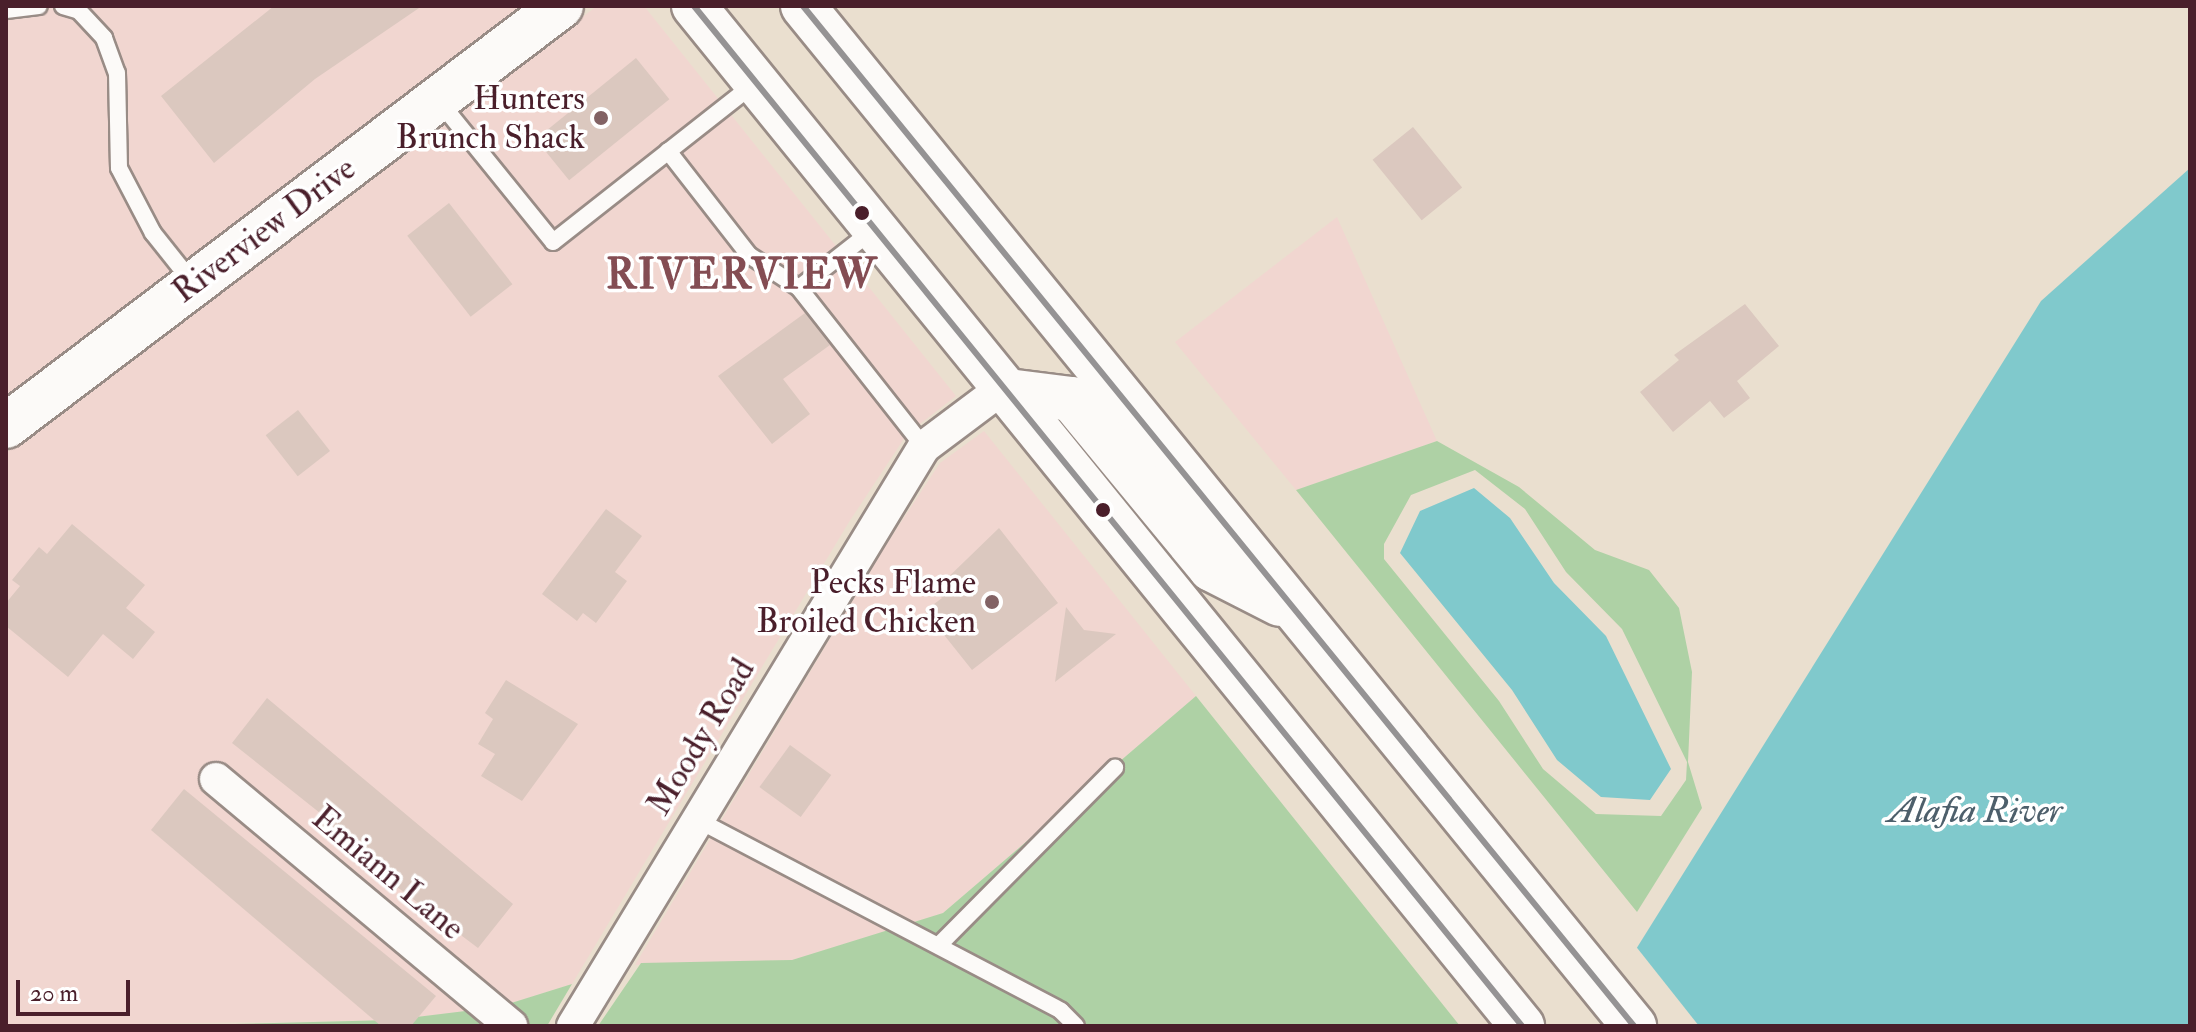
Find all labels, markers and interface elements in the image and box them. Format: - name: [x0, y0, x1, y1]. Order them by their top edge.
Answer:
- place label: Hunters Brunch Shack: [396, 78, 585, 158]
- marker: Hunters Brunch Shack: [592, 109, 610, 127]
- street label: Riverview Drive: [164, 148, 364, 312]
- unlabelled marker: [854, 205, 870, 221]
- district label: RIVERVIEW: [606, 250, 878, 300]
- unlabelled marker: [1095, 502, 1111, 518]
- place label: Pecks Flame Broiled Chicken: [757, 562, 976, 642]
- marker: Pecks Flame Broiled Chicken: [983, 593, 1001, 611]
- street label: Moody Road: [638, 652, 764, 822]
- water label: Alafia River: [1888, 789, 2062, 833]
- street label: Emiann Lane: [303, 797, 473, 949]
- scale bar: [20, 964, 134, 1014]
- text: 20 m: [30, 978, 78, 1009]

